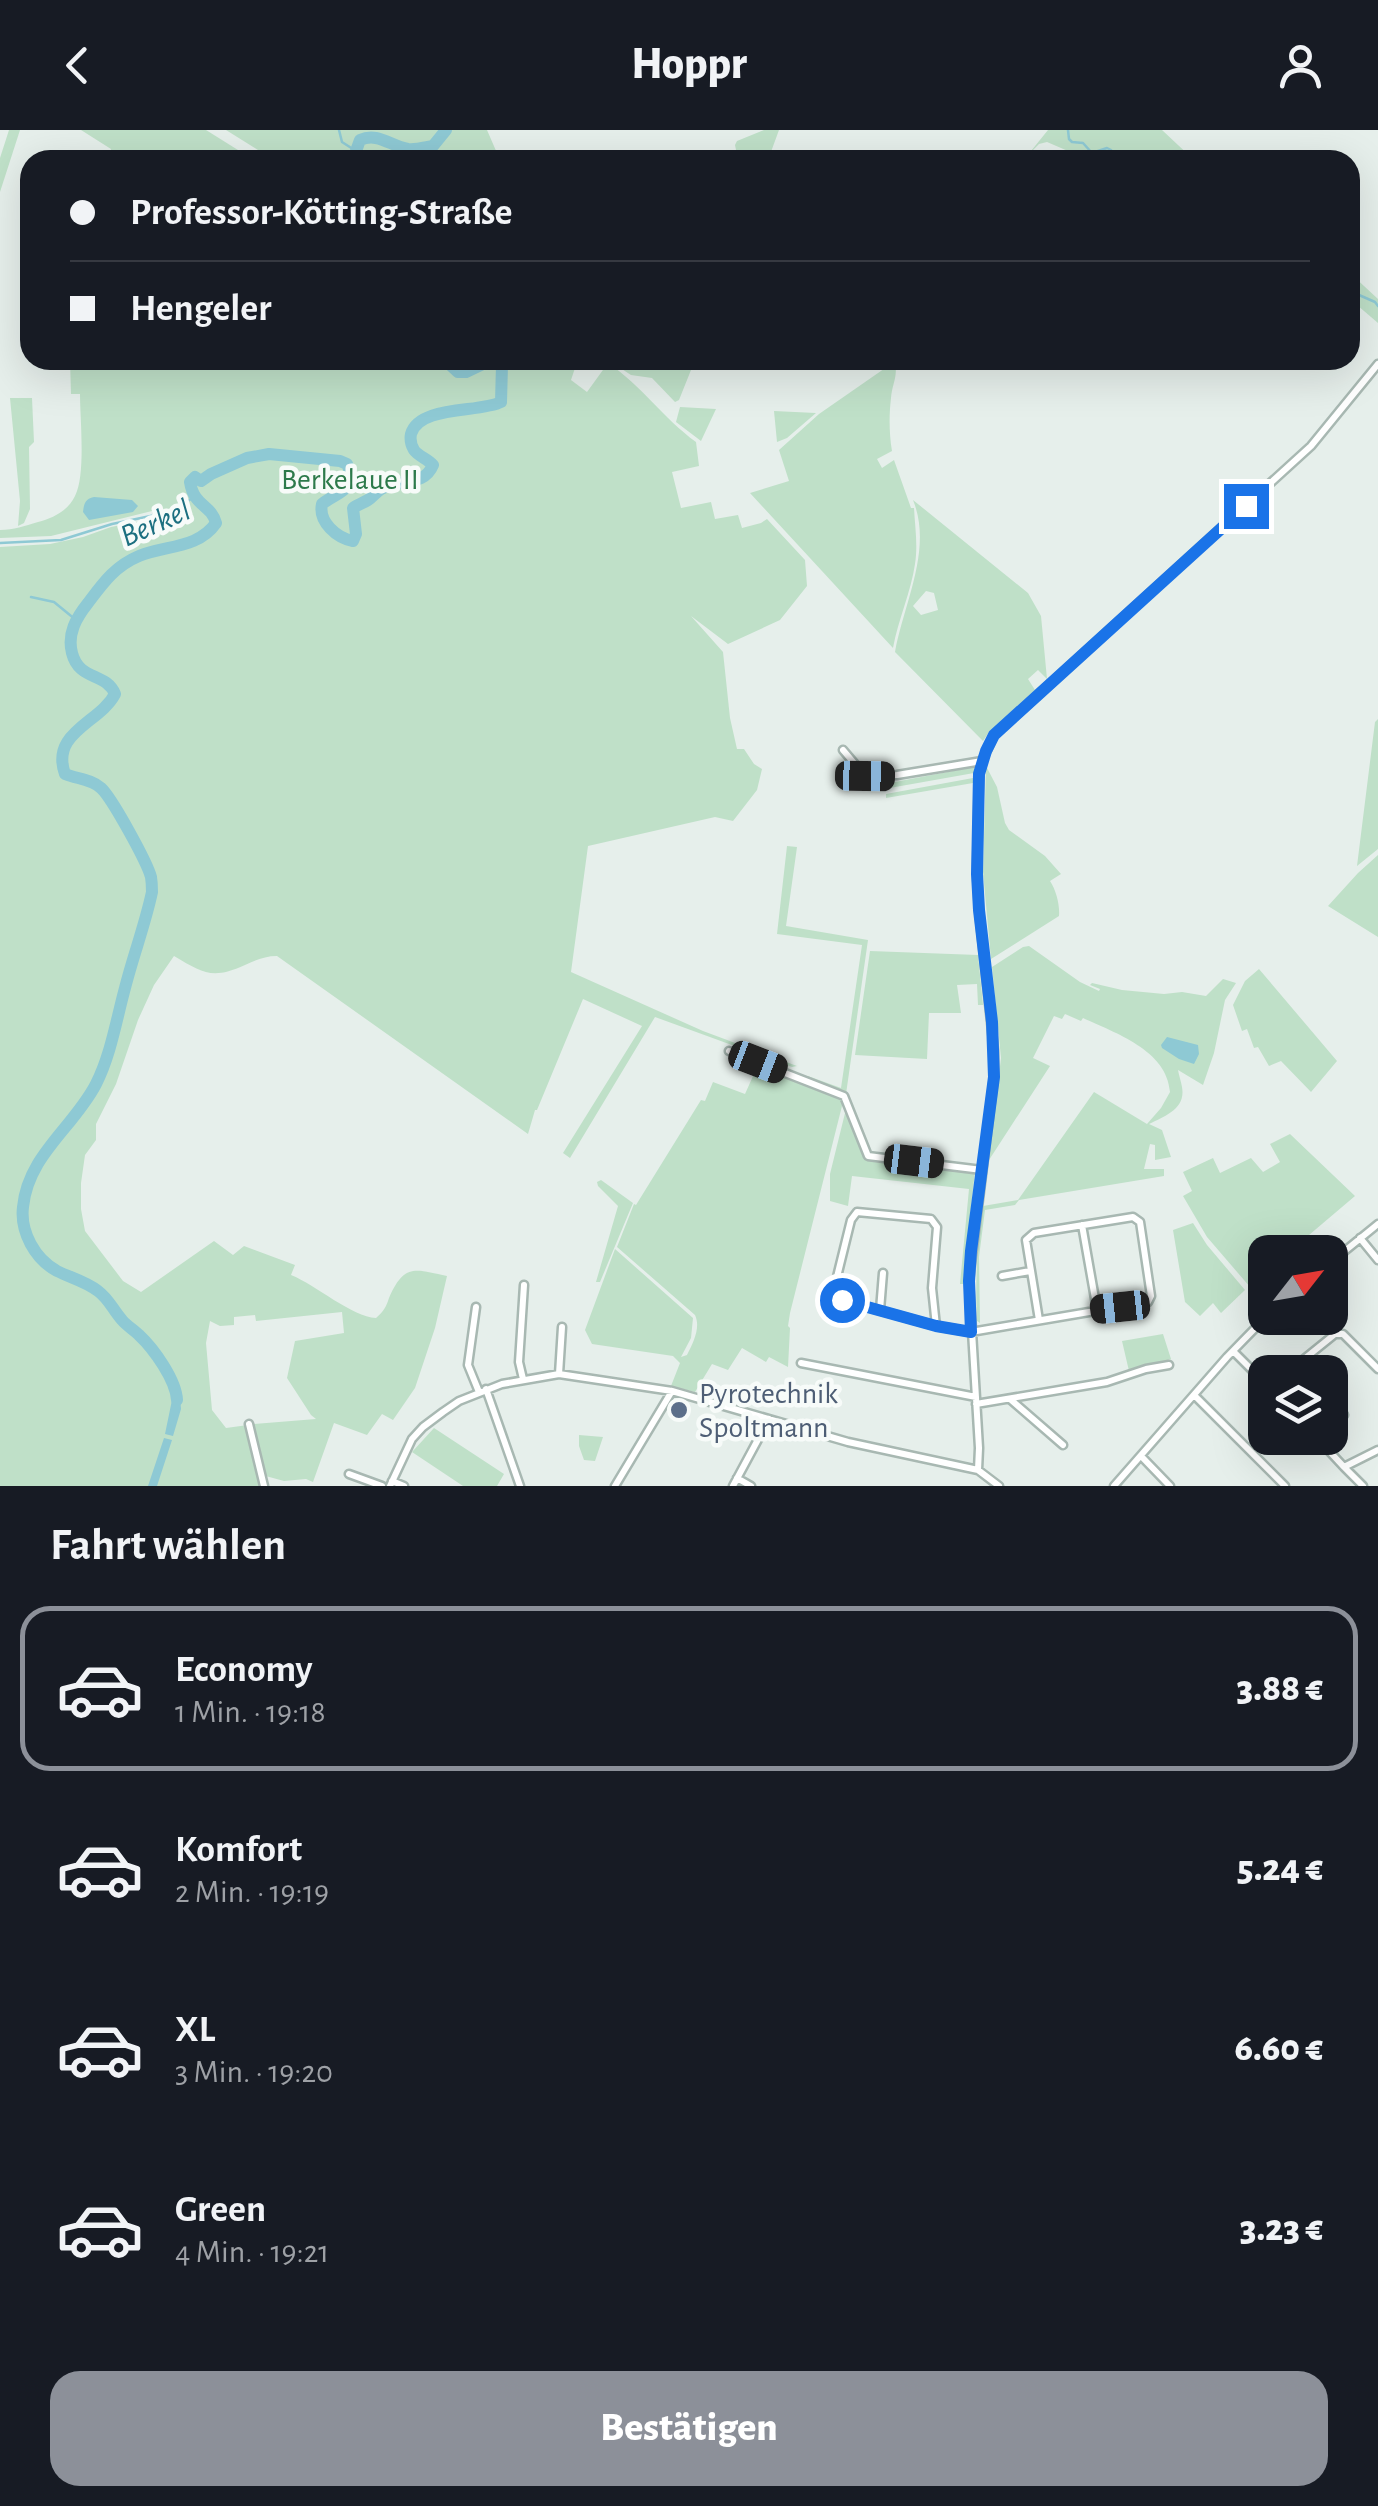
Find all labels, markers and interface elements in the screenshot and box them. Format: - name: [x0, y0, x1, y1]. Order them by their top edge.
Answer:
- icon: back: [50, 38, 105, 93]
- icon: person: [1273, 38, 1328, 93]
- text: Hoppr: [631, 42, 747, 87]
- text: Professor-Kötting-Straße: [130, 194, 512, 232]
- text: Hengeler: [130, 290, 272, 328]
- park label: Berkelaue II: [281, 465, 419, 495]
- route end: [1224, 484, 1269, 529]
- water label: Berkel: [115, 493, 195, 552]
- car: [835, 760, 895, 792]
- car: [725, 1037, 791, 1087]
- car: [882, 1142, 946, 1180]
- north arrow: [1248, 1235, 1348, 1335]
- map controls: [1248, 1235, 1348, 1455]
- route start: [820, 1278, 865, 1323]
- car: [1089, 1289, 1151, 1325]
- button: layers: [1248, 1355, 1348, 1455]
- place label: Pyrotechnik Spoltmann: [699, 1379, 838, 1443]
- marker: Pyrotechnik Spoltmann: [668, 1399, 690, 1421]
- text: Fahrt wählen: [50, 1523, 286, 1568]
- icon: car: [55, 1644, 145, 1734]
- text: Economy: [175, 1651, 313, 1689]
- text: 3.88 €: [1237, 1670, 1323, 1708]
- text: 1 Min. · 19:18: [175, 1696, 326, 1728]
- icon: car: [55, 1824, 145, 1914]
- text: Komfort: [175, 1831, 302, 1869]
- text: 5.24 €: [1237, 1850, 1323, 1888]
- text: 2 Min. · 19:19: [175, 1876, 329, 1908]
- icon: car: [55, 2004, 145, 2094]
- text: XL: [175, 2011, 215, 2049]
- text: 6.60 €: [1235, 2030, 1323, 2068]
- text: 3 Min. · 19:20: [175, 2056, 333, 2088]
- icon: car: [55, 2184, 145, 2274]
- text: Green: [175, 2191, 266, 2229]
- text: 3.23 €: [1240, 2210, 1323, 2248]
- text: 4 Min. · 19:21: [175, 2236, 329, 2268]
- button: Bestätigen: [50, 2371, 1328, 2486]

